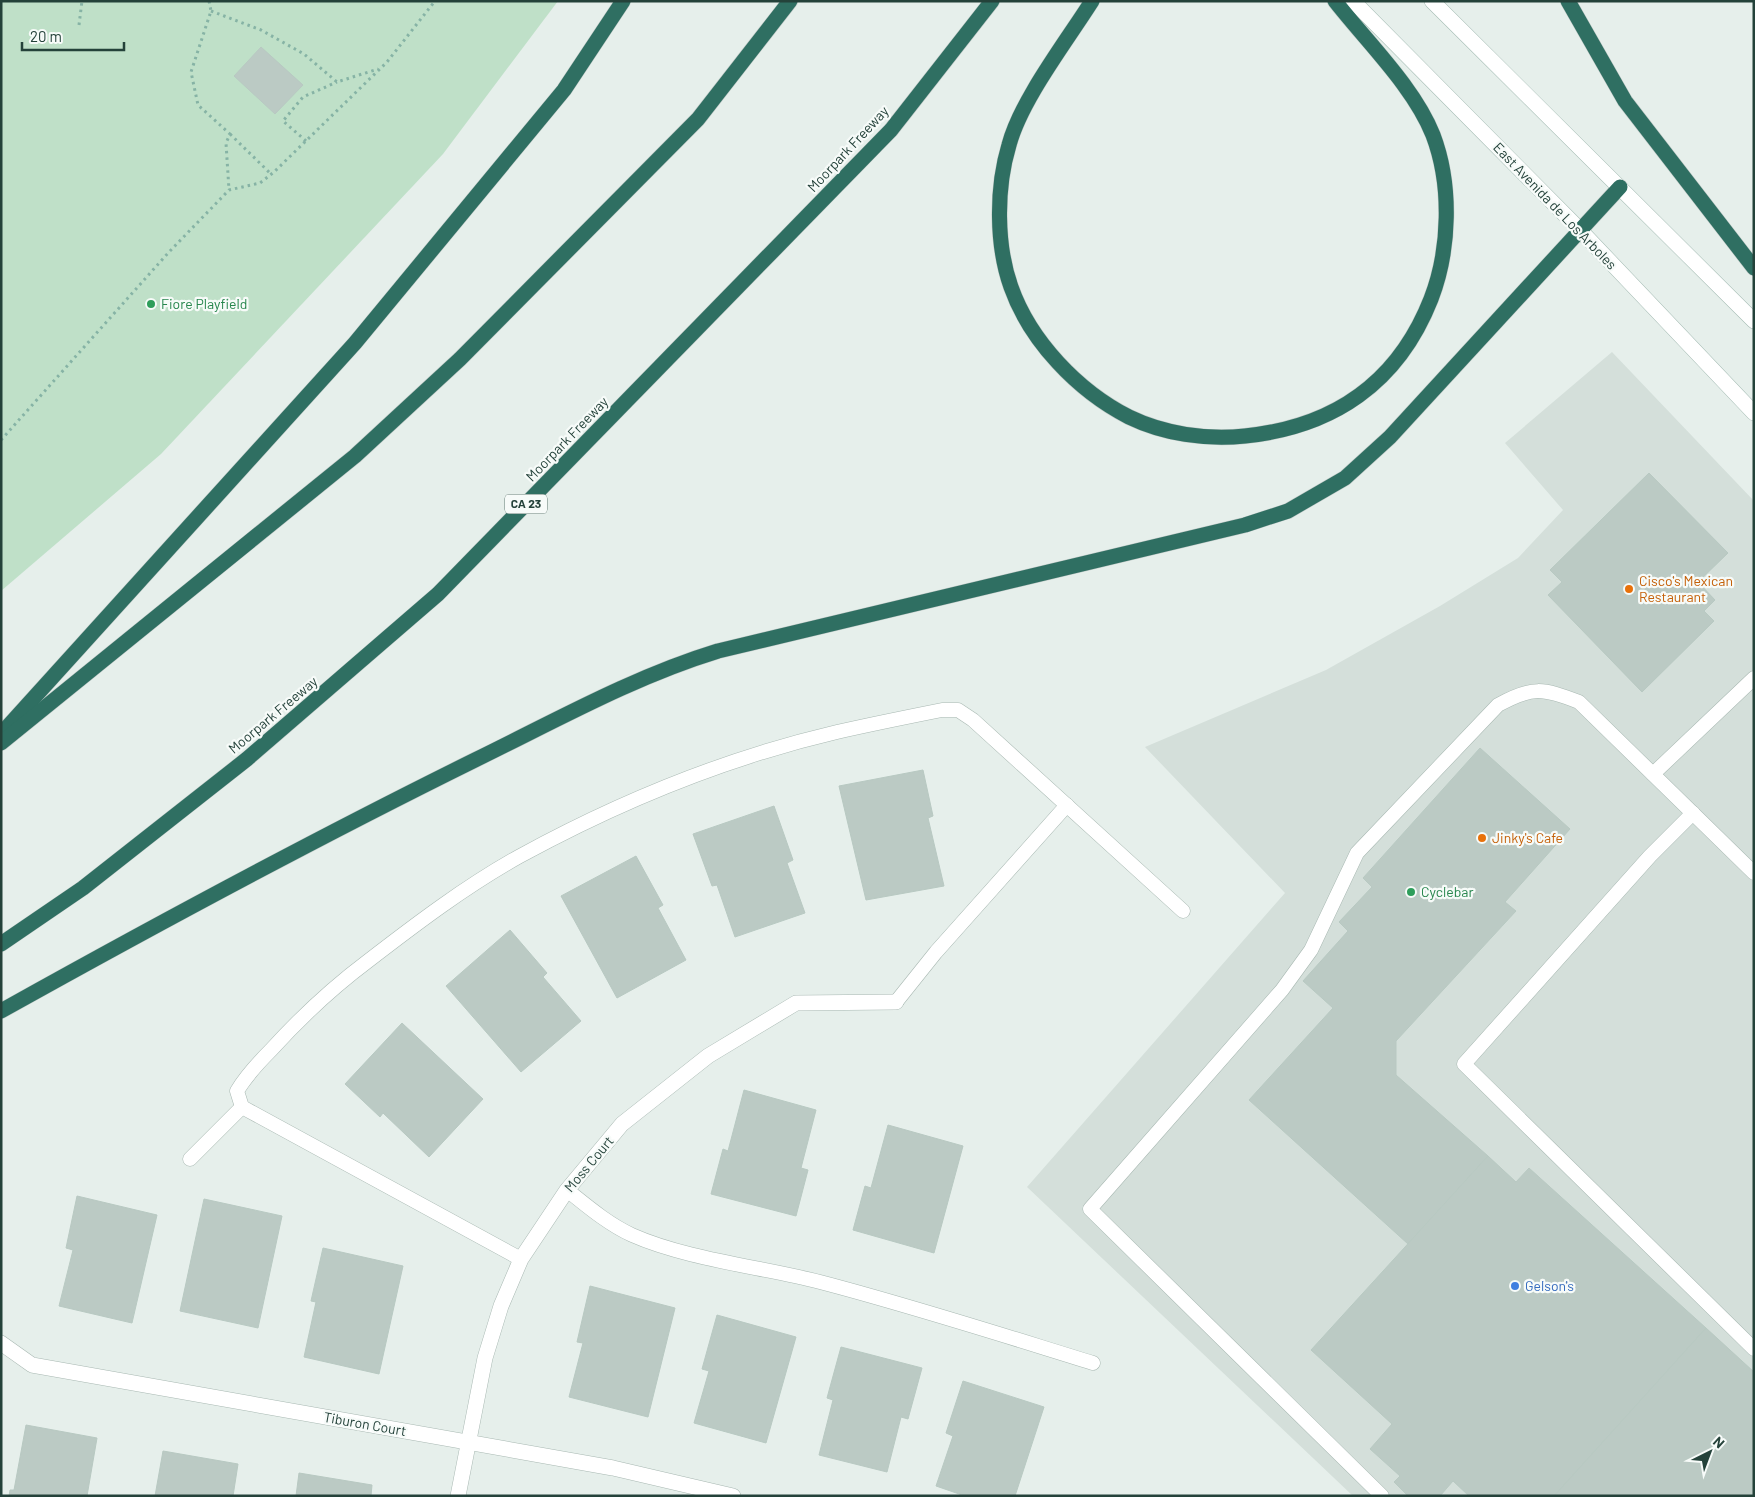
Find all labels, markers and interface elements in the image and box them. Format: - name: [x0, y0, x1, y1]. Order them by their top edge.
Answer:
- scale bar: [22, 20, 125, 52]
- text: 20 m: [30, 27, 62, 45]
- street label: Moorpark Freeway: [804, 102, 892, 195]
- street label: East Avenida de Los Arboles: [1490, 139, 1621, 273]
- place label: Fiore Playfield: [161, 295, 247, 312]
- marker: Fiore Playfield: [145, 298, 157, 310]
- street label: Moorpark Freeway: [522, 392, 612, 485]
- road number: CA 23: [505, 494, 547, 514]
- place label: Cisco's Mexican Restaurant: [1639, 572, 1733, 605]
- marker: Cisco's Mexican Restaurant: [1623, 583, 1635, 595]
- street label: Moorpark Freeway: [225, 672, 321, 757]
- place label: Jinky's Cafe: [1492, 829, 1563, 846]
- marker: Jinky's Cafe: [1476, 832, 1488, 844]
- place label: Cyclebar: [1421, 883, 1474, 900]
- marker: Cyclebar: [1405, 886, 1417, 898]
- street label: Moss Court: [560, 1132, 617, 1195]
- place label: Gelson's: [1525, 1277, 1574, 1294]
- marker: Gelson's: [1509, 1280, 1521, 1292]
- street label: Tiburon Court: [322, 1408, 408, 1439]
- north arrow: [1685, 1427, 1735, 1477]
- text: N: [1710, 1433, 1728, 1451]

